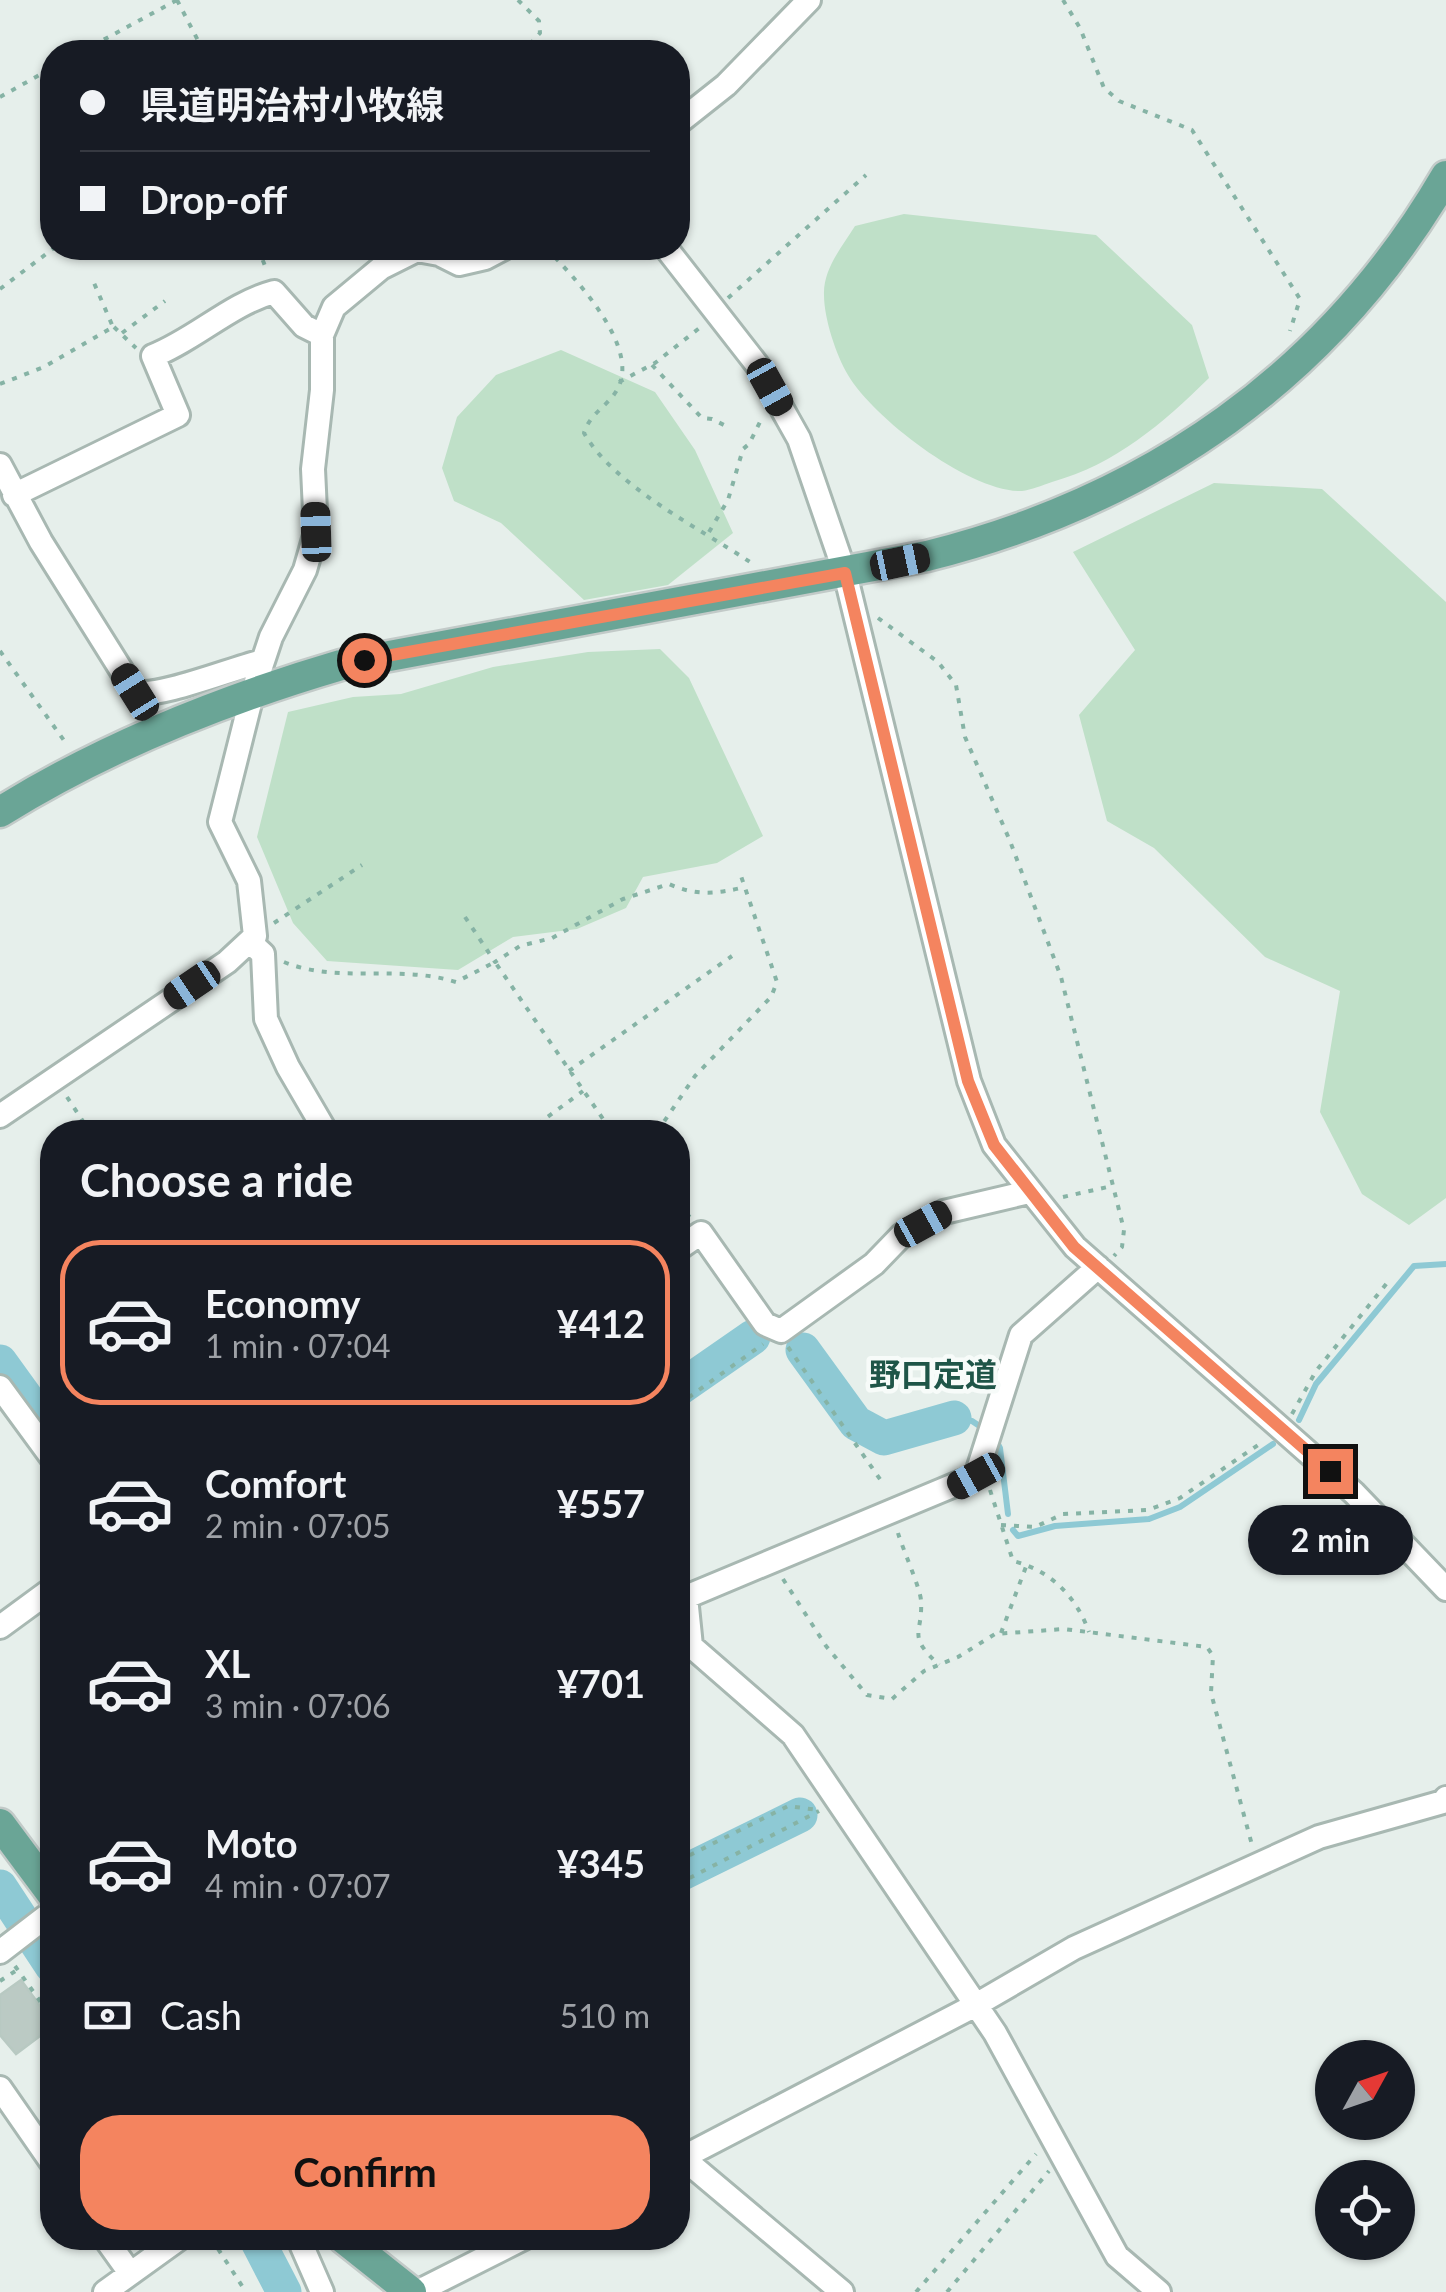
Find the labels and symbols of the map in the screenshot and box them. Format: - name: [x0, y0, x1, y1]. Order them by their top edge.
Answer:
- car: [742, 353, 798, 421]
- car: [300, 501, 332, 563]
- car: [868, 541, 932, 583]
- route start: [342, 638, 387, 683]
- car: [106, 659, 164, 725]
- car: [159, 956, 225, 1014]
- car: [889, 1196, 957, 1252]
- district label: 野口定道: [869, 1354, 997, 1393]
- car: [942, 1448, 1010, 1504]
- route end: [1308, 1449, 1353, 1494]
- callout: 2 min: [1248, 1506, 1412, 1576]
- north arrow: [1315, 2040, 1415, 2140]

